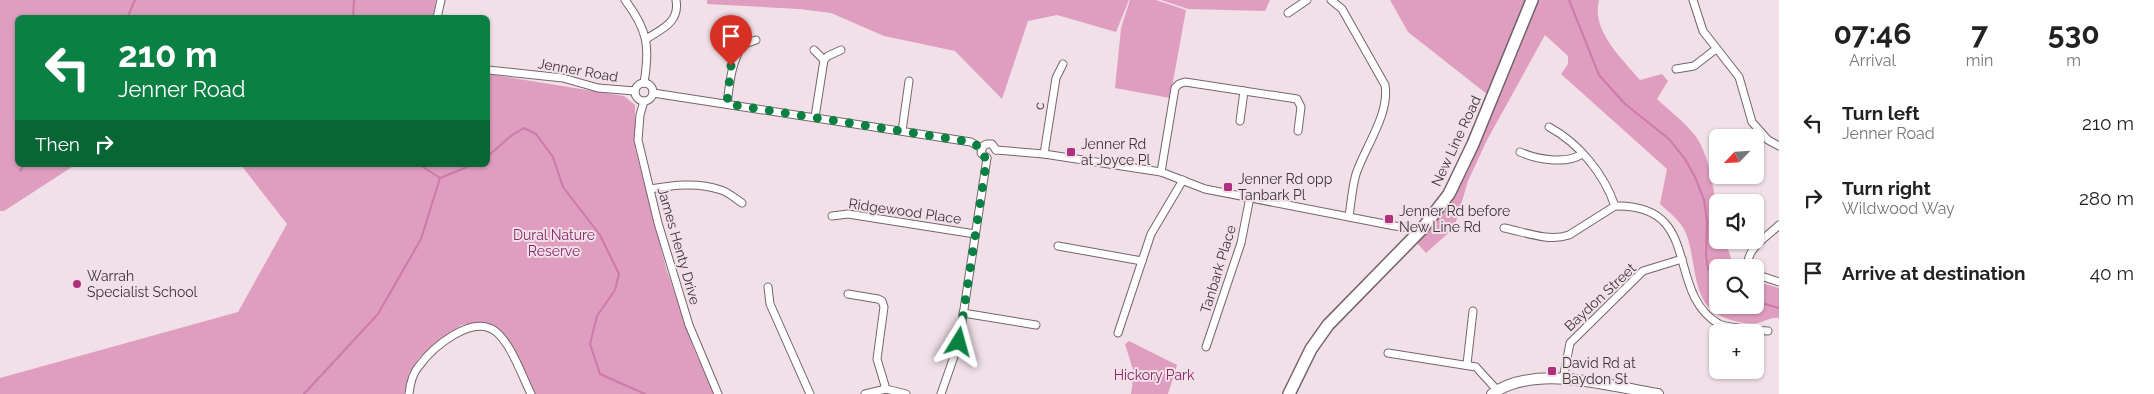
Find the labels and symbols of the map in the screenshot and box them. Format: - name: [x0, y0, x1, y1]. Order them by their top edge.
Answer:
- pin: [710, 15, 752, 66]
- street label: Jenner Road: [537, 55, 619, 85]
- street label: New Line Road: [1428, 93, 1484, 189]
- street label: c: [1030, 101, 1048, 111]
- north arrow: [1709, 129, 1764, 184]
- place label: Jenner Rd at Joyce Pl: [1081, 136, 1151, 168]
- marker: Jenner Rd at Joyce Pl: [1065, 146, 1077, 158]
- place label: Jenner Rd opp Tanbark Pl: [1238, 171, 1333, 203]
- marker: Jenner Rd opp Tanbark Pl: [1222, 181, 1234, 193]
- street label: James Henty Drive: [655, 186, 703, 306]
- street label: Ridgewood Place: [848, 195, 962, 227]
- place label: Jenner Rd before New Line Rd: [1399, 203, 1510, 235]
- marker: Jenner Rd before New Line Rd: [1383, 213, 1395, 225]
- street label: Tanbark Place: [1197, 223, 1239, 315]
- park label: Dural Nature Reserve: [513, 227, 595, 259]
- street label: Baydon Street: [1561, 260, 1639, 334]
- place label: Warrah Specialist School: [87, 268, 198, 300]
- marker: Warrah Specialist School: [71, 278, 83, 290]
- position arrow: [932, 315, 984, 367]
- place label: David Rd at Baydon St: [1562, 355, 1636, 387]
- marker: David Rd at Baydon St: [1546, 365, 1558, 377]
- park label: Hickory Park: [1114, 367, 1195, 383]

